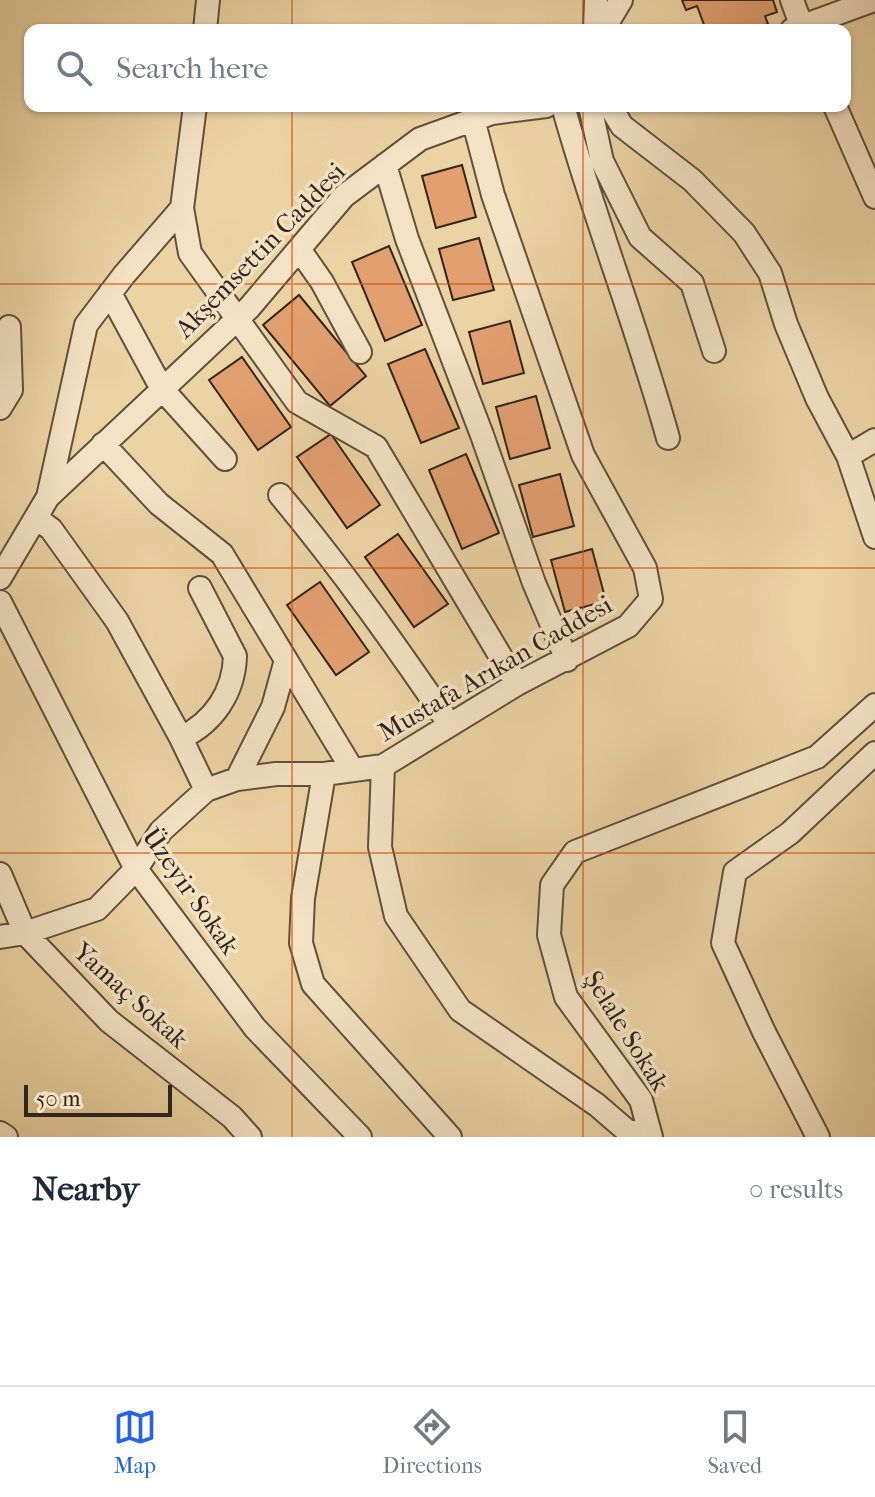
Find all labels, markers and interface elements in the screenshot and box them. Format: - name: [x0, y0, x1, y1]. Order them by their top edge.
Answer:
- search box: [24, 24, 851, 112]
- icon: search: [52, 46, 96, 90]
- text: Search here: [116, 51, 268, 86]
- street label: Akşemsettin Caddesi: [168, 156, 352, 345]
- street label: Mustafa Arıkan Caddesi: [373, 589, 618, 748]
- street label: Üzeyir Sokak: [136, 822, 246, 961]
- street label: Yamaç Sokak: [66, 935, 195, 1055]
- street label: Şelale Sokak: [577, 965, 676, 1098]
- scale bar: [24, 1081, 172, 1117]
- text: 50 m: [36, 1086, 81, 1112]
- text: Nearby: [32, 1169, 139, 1209]
- text: 0 results: [749, 1174, 843, 1205]
- tab: Map: [113, 1405, 157, 1479]
- tab: Directions: [383, 1405, 482, 1479]
- tab: Saved: [708, 1405, 762, 1479]

